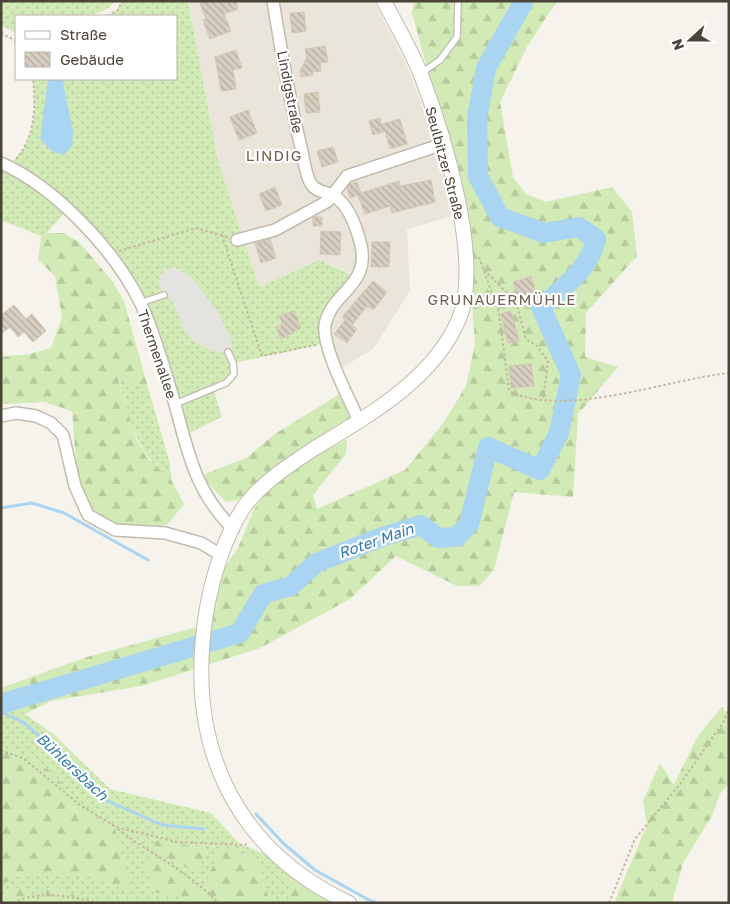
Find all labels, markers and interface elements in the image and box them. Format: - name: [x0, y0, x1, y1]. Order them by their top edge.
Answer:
- legend: [15, 15, 178, 80]
- north arrow: [665, 15, 715, 65]
- text: Straße: [60, 25, 107, 43]
- text: N: [668, 37, 687, 53]
- street label: Lindigstraße: [274, 49, 307, 135]
- text: Gebäude: [60, 50, 124, 68]
- street label: Seulbitzer Straße: [422, 105, 469, 221]
- district label: LINDIG: [246, 146, 302, 164]
- district label: GRUNAUERMÜHLE: [428, 290, 576, 308]
- street label: Thermenallee: [134, 307, 181, 401]
- water label: Roter Main: [336, 519, 416, 561]
- water label: Bühlersbach: [33, 729, 113, 804]

